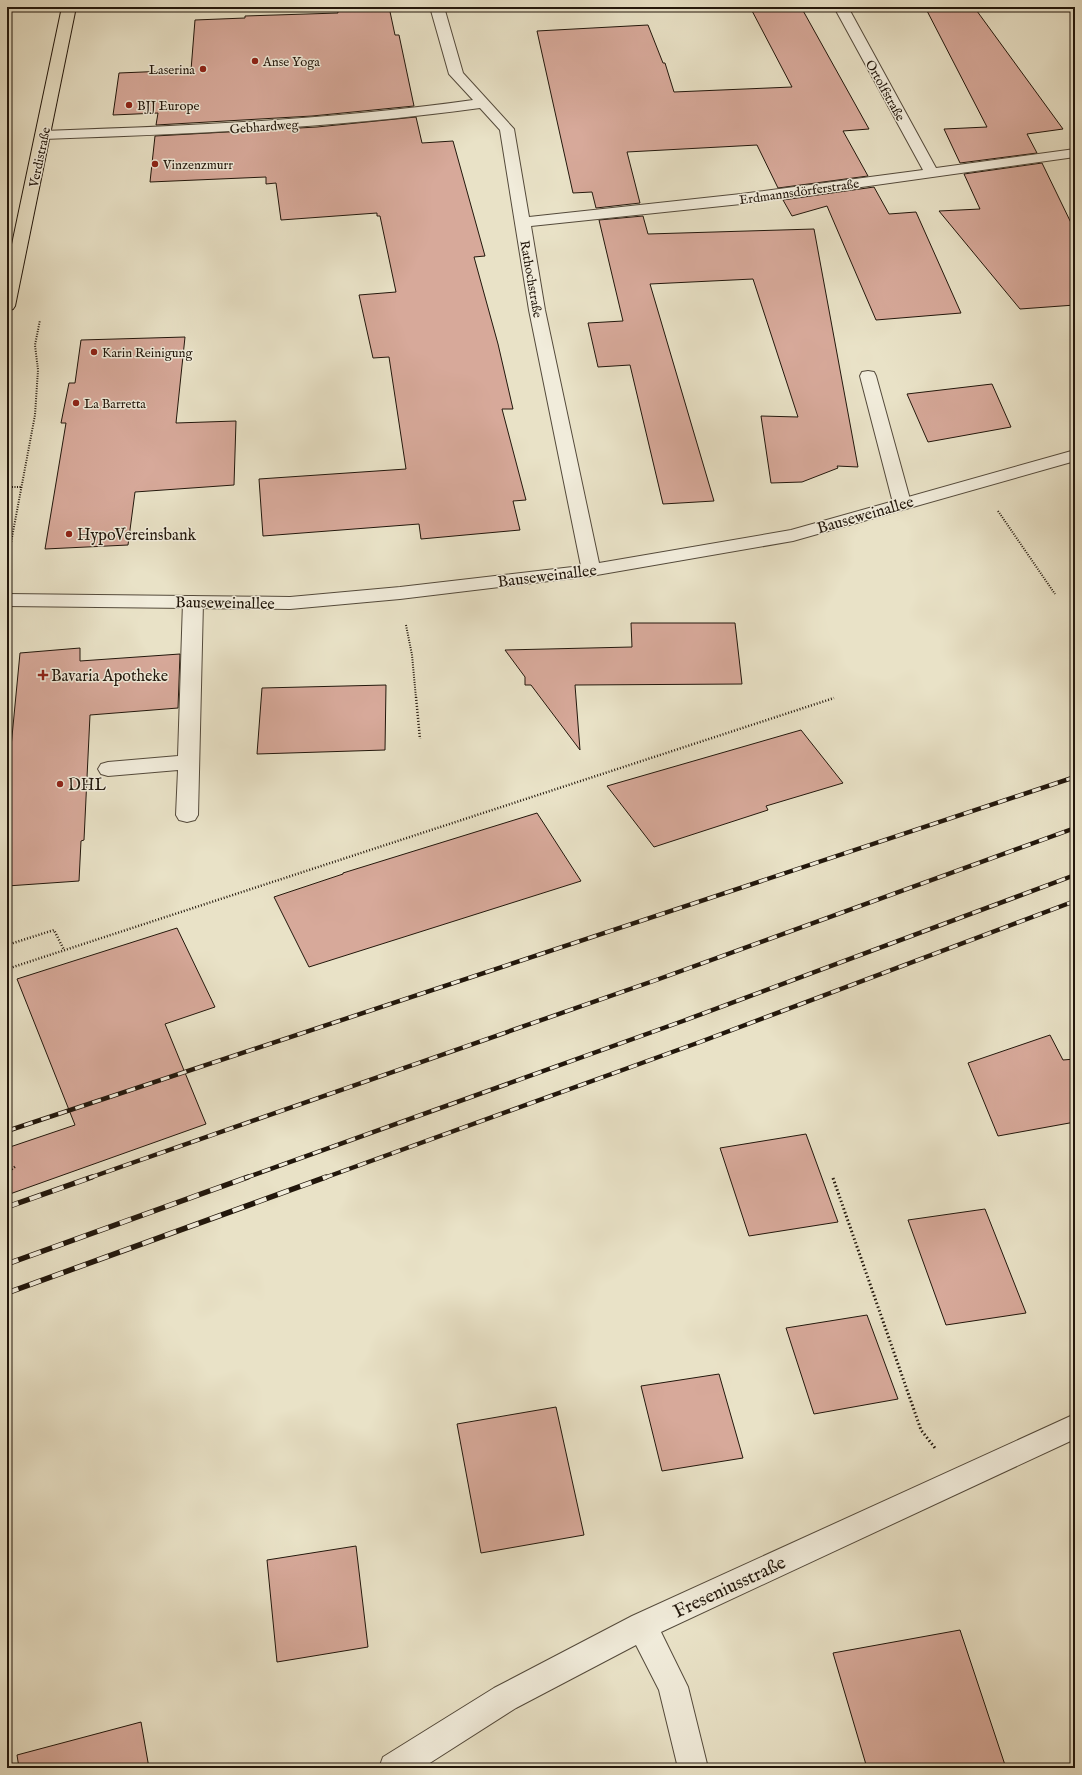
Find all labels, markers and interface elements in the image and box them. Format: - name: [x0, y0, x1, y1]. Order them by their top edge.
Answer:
- place label: Anse Yoga: [262, 54, 320, 71]
- marker: Anse Yoga: [250, 56, 260, 66]
- street label: Ortolfstraße: [861, 57, 908, 124]
- place label: Laserina: [149, 62, 195, 79]
- marker: Laserina: [198, 64, 208, 74]
- place label: BJJ Europe: [137, 98, 199, 115]
- marker: BJJ Europe: [124, 100, 134, 110]
- street label: Gebhardweg: [229, 117, 300, 138]
- street label: Verdistraße: [26, 126, 55, 190]
- place label: Vinzenzmurr: [162, 157, 233, 174]
- marker: Vinzenzmurr: [150, 159, 160, 169]
- street label: Erdmannsdörferstraße: [738, 176, 860, 209]
- street label: Rathochstraße: [515, 239, 546, 319]
- place label: Karin Reinigung: [102, 345, 193, 362]
- marker: Karin Reinigung: [89, 347, 99, 357]
- place label: La Barretta: [84, 396, 146, 413]
- marker: La Barretta: [71, 398, 81, 408]
- street label: Bauseweinallee: [815, 493, 916, 539]
- place label: HypoVereinsbank: [77, 526, 196, 546]
- marker: HypoVereinsbank: [64, 529, 74, 539]
- street label: Bauseweinallee: [497, 561, 598, 593]
- street label: Bauseweinallee: [175, 593, 275, 615]
- place label: Bavaria Apotheke: [51, 667, 168, 687]
- marker: Bavaria Apotheke: [38, 670, 48, 680]
- place label: DHL: [68, 776, 106, 796]
- marker: DHL: [55, 779, 65, 789]
- street label: Freseniusstraße: [670, 1551, 790, 1624]

